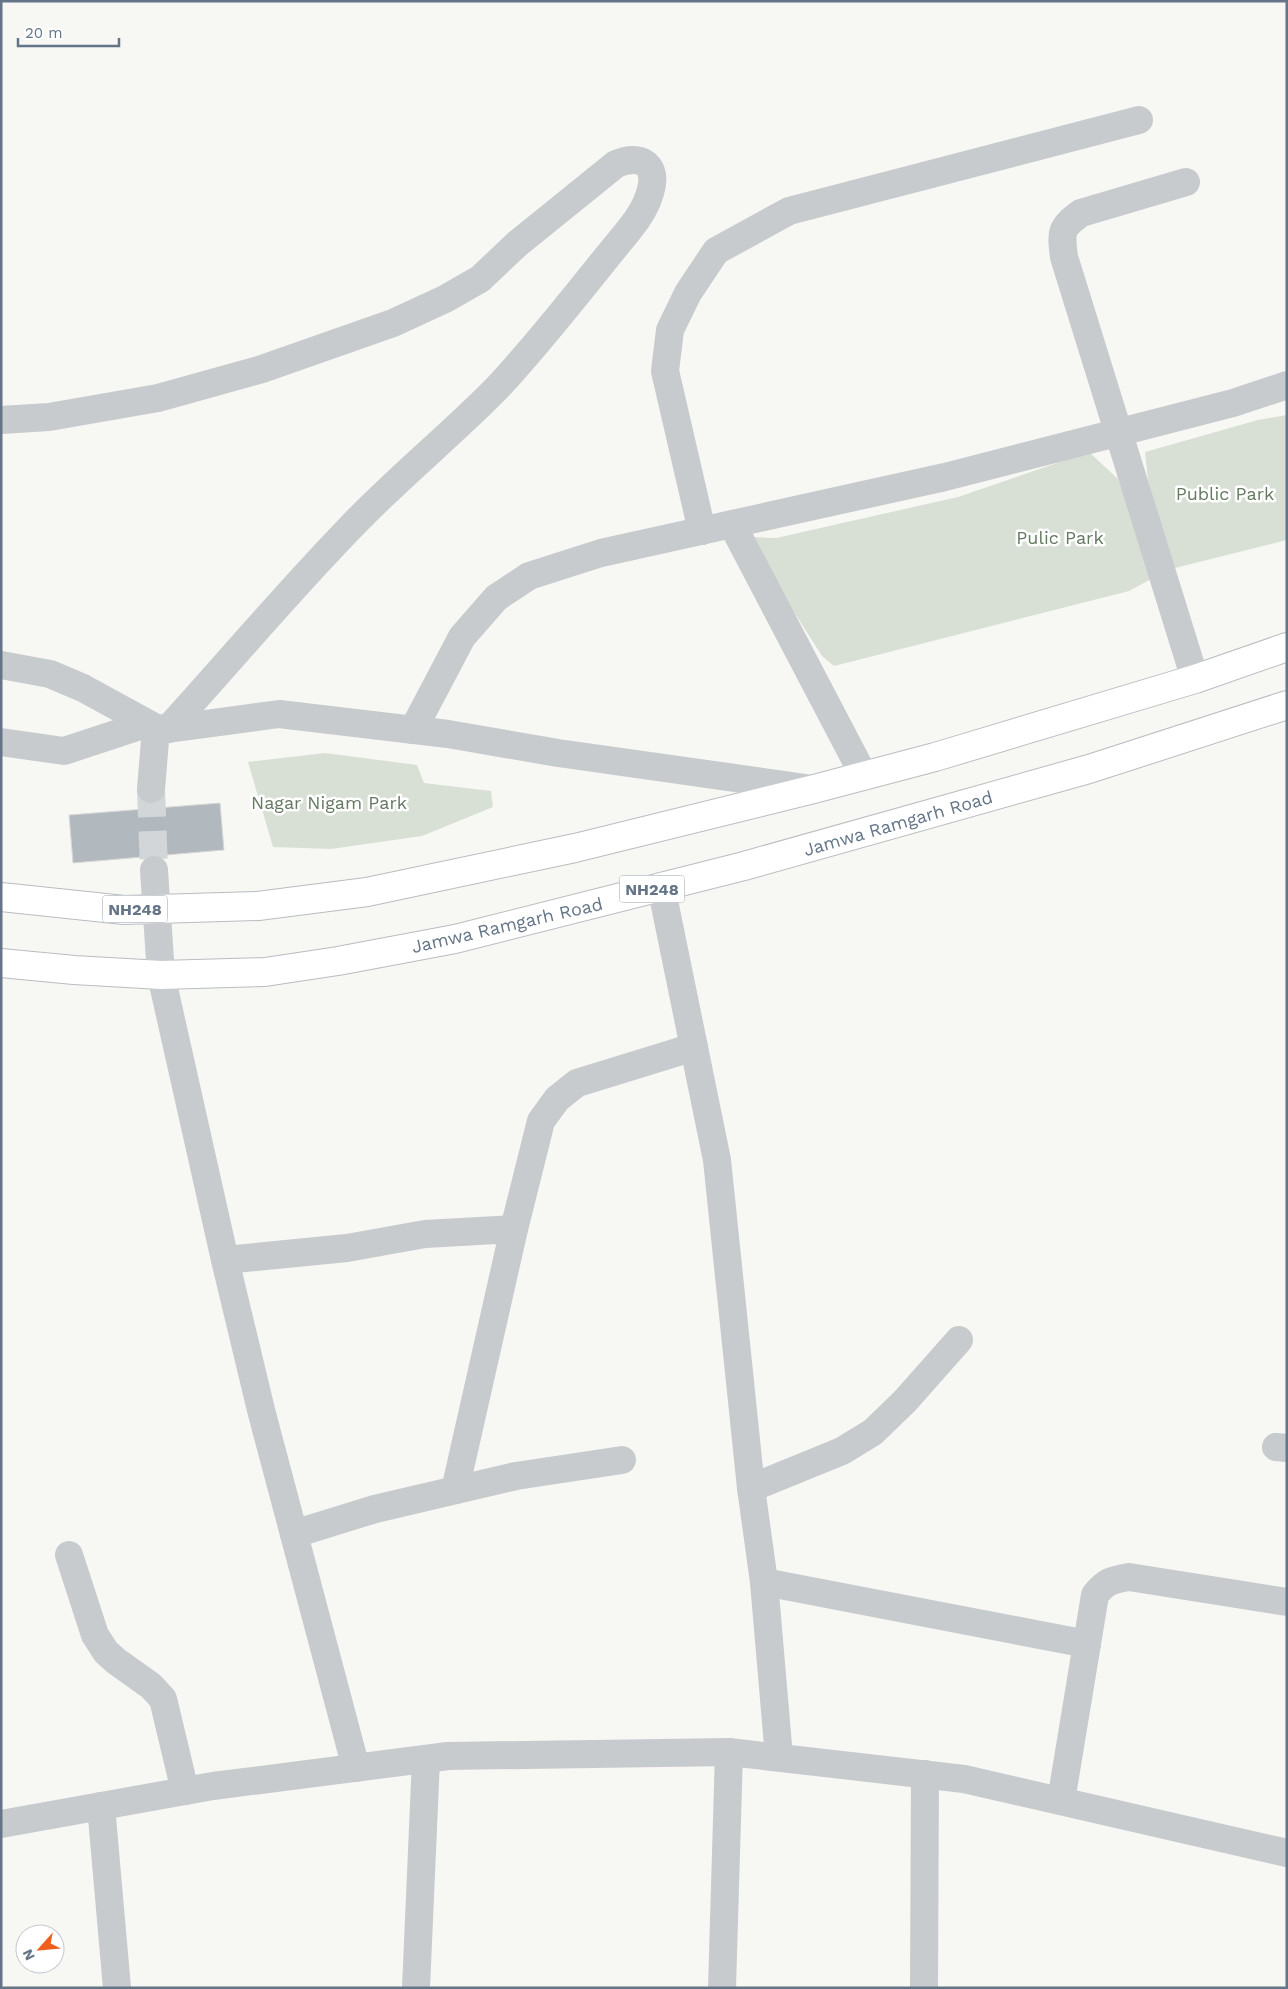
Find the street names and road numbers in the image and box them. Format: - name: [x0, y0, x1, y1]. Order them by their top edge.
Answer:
- street label: Jamwa Ramgarh Road: [801, 786, 995, 860]
- road number: NH248: [620, 876, 684, 902]
- street label: Jamwa Ramgarh Road: [409, 893, 605, 957]
- road number: NH248: [102, 896, 168, 922]

